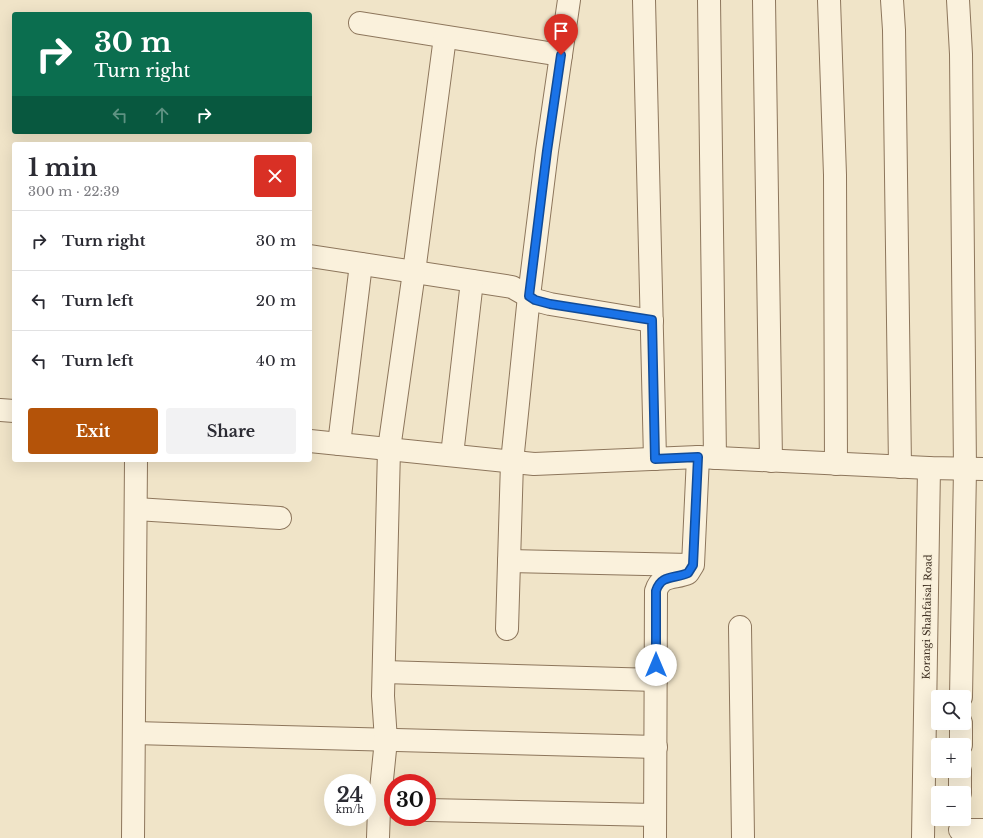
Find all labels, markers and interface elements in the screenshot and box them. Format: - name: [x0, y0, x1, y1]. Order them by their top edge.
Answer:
- pin: [544, 14, 578, 55]
- icon: arrive: [550, 20, 572, 42]
- text: 30 m: [94, 25, 171, 60]
- icon: right: [28, 28, 80, 80]
- text: Turn right: [94, 60, 190, 82]
- icon: left: [109, 104, 131, 126]
- icon: ahead: [151, 104, 173, 126]
- icon: right: [193, 104, 215, 126]
- text: 1 min: [28, 153, 98, 182]
- button: close: [254, 155, 296, 197]
- text: 300 m · 22:39: [28, 183, 120, 200]
- icon: right: [28, 230, 50, 252]
- text: Turn right: [62, 231, 145, 250]
- text: 30 m: [256, 231, 296, 250]
- icon: left: [28, 290, 50, 312]
- text: Turn left: [62, 291, 133, 310]
- text: 20 m: [256, 291, 296, 310]
- icon: left: [28, 350, 50, 372]
- text: Turn left: [62, 351, 133, 370]
- text: 40 m: [256, 351, 296, 370]
- button: Exit: [28, 408, 158, 454]
- button: Share: [166, 408, 296, 454]
- street label: Korangi Shahfaisal Road: [919, 554, 935, 680]
- position arrow: [635, 644, 677, 686]
- map controls: [931, 690, 971, 826]
- button: search: [931, 690, 971, 730]
- button: +: [931, 738, 971, 778]
- speed limit sign: 30: [384, 774, 436, 826]
- text: 24: [337, 783, 363, 807]
- button: −: [931, 786, 971, 826]
- text: km/h: [336, 803, 364, 816]

